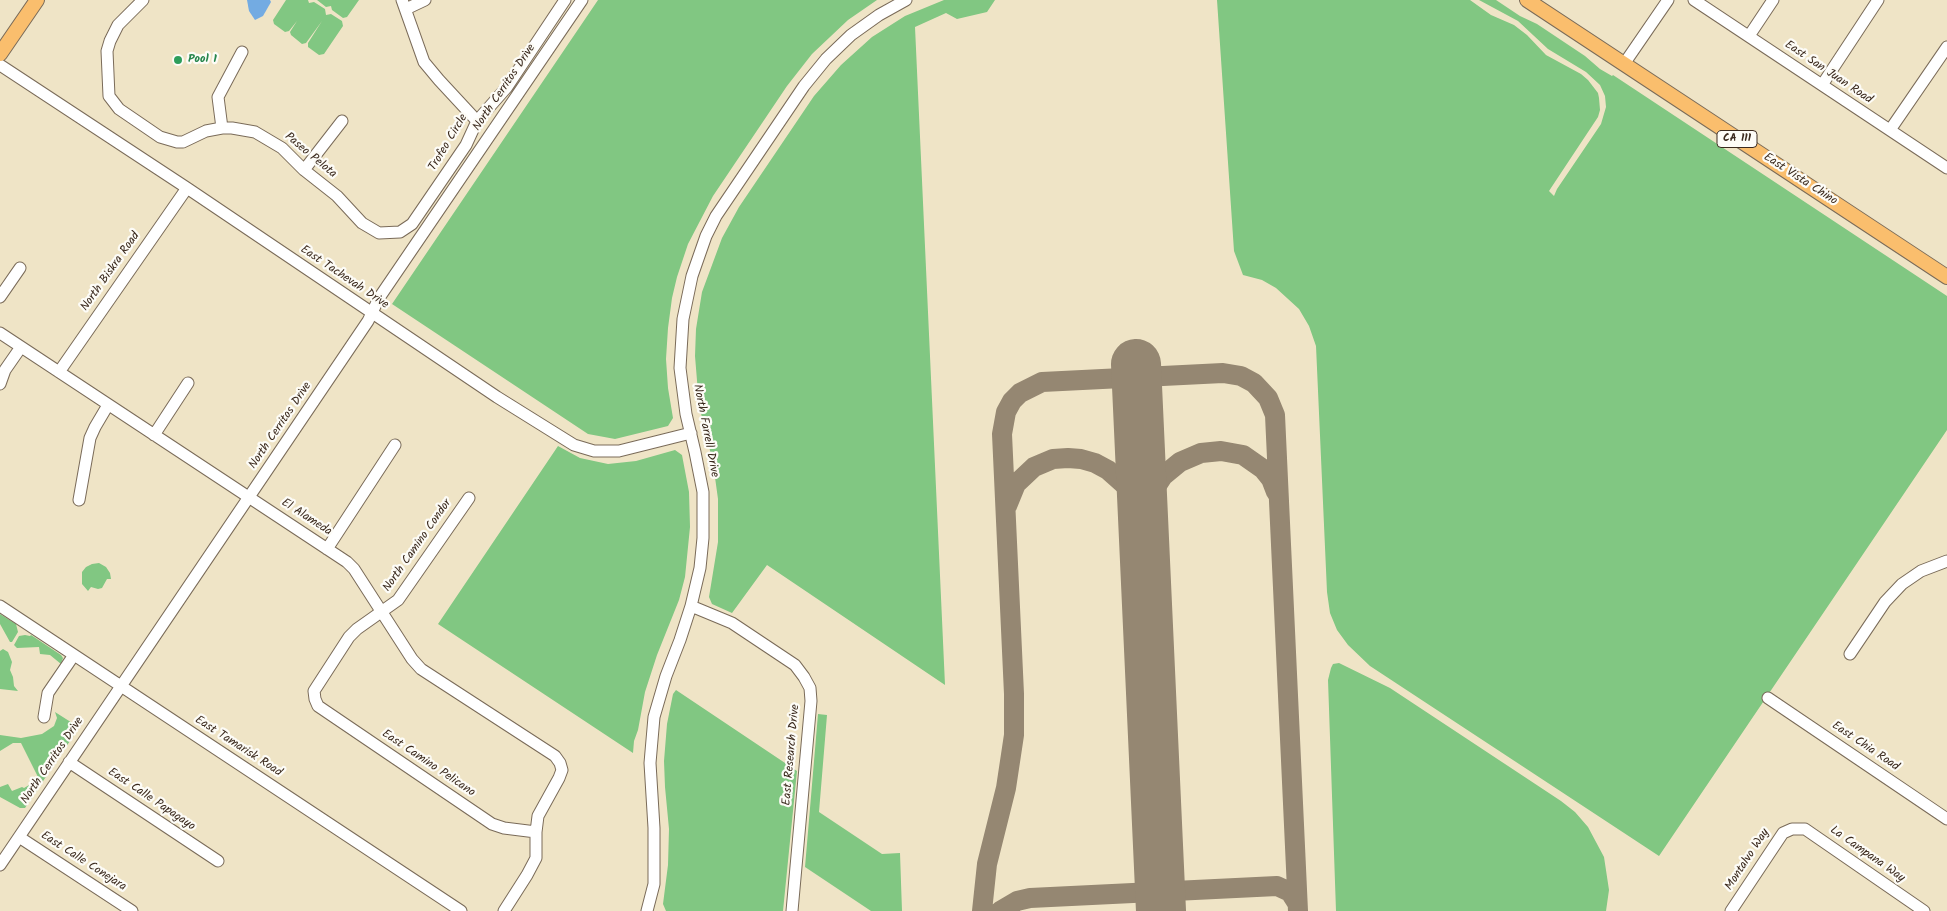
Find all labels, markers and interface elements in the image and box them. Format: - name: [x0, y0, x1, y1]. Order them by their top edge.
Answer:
- street label: East San Juan Road: [1781, 38, 1875, 108]
- street label: North Cerritos Drive: [471, 42, 539, 134]
- place label: Pool 1: [188, 53, 217, 67]
- marker: Pool 1: [172, 54, 184, 66]
- street label: Trofeo Circle: [426, 112, 472, 174]
- street label: Paseo Pelota: [281, 130, 339, 182]
- road number: CA 111: [1717, 130, 1757, 148]
- street label: East Vista Chino: [1760, 151, 1840, 209]
- street label: North Biskra Road: [78, 230, 144, 314]
- street label: East Tachevah Drive: [297, 243, 391, 313]
- street label: North Cerritos Drive: [247, 380, 315, 472]
- street label: North Farrell Drive: [689, 383, 721, 479]
- street label: El Alameda: [278, 496, 334, 540]
- street label: North Camino Condor: [381, 497, 455, 595]
- street label: East Research Drive: [780, 704, 804, 806]
- street label: East Tamarisk Road: [192, 713, 284, 781]
- street label: North Cerritos Drive: [19, 715, 87, 807]
- street label: East Chia Road: [1829, 719, 1901, 775]
- street label: East Camino Pelicano: [379, 727, 477, 801]
- street label: East Calle Papagayo: [105, 766, 197, 834]
- street label: La Campana Way: [1827, 824, 1907, 886]
- street label: Montalvo Way: [1723, 827, 1773, 893]
- street label: East Calle Conejara: [38, 829, 128, 895]

